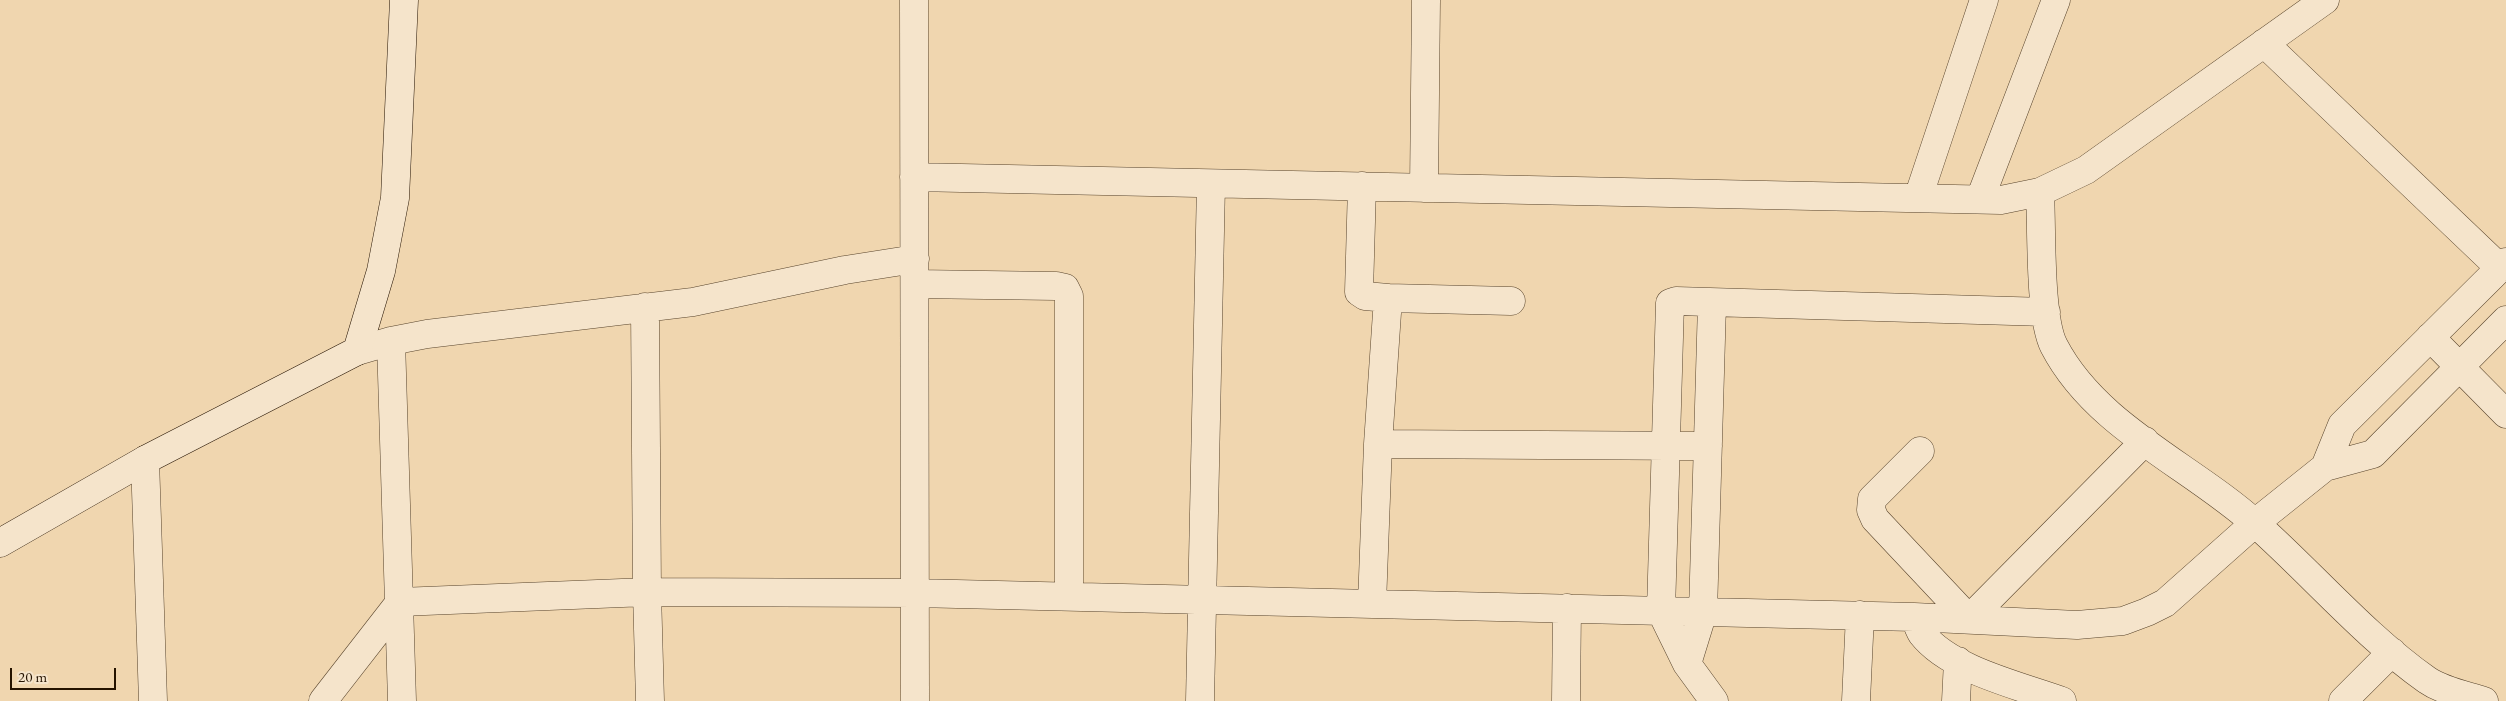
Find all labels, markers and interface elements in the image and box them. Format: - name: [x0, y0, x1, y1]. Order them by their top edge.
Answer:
- scale bar: [12, 658, 119, 690]
- text: 20 m: [18, 667, 47, 686]

